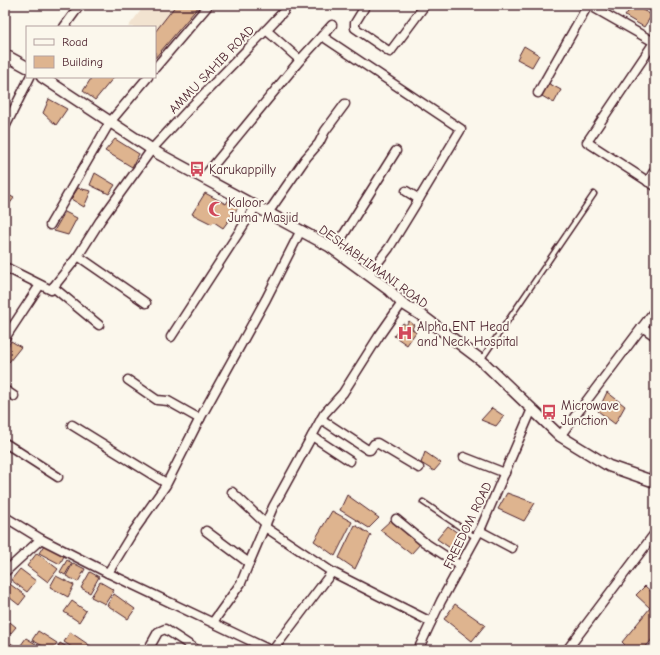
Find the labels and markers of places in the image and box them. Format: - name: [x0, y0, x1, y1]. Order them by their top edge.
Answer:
- bus stop icon: Karukappilly: [188, 160, 206, 178]
- place label: Karukappilly: [209, 162, 276, 177]
- place label: Kaloor Juma Masjid: [228, 195, 298, 225]
- mosque icon: Kaloor Juma Masjid: [207, 200, 225, 218]
- place label: Alpha ENT Head and Neck Hospital: [417, 319, 518, 349]
- hospital icon: Alpha ENT Head and Neck Hospital: [396, 324, 414, 342]
- place label: Microwave Junction: [561, 398, 619, 428]
- bus stop icon: Microwave Junction: [540, 403, 558, 421]

